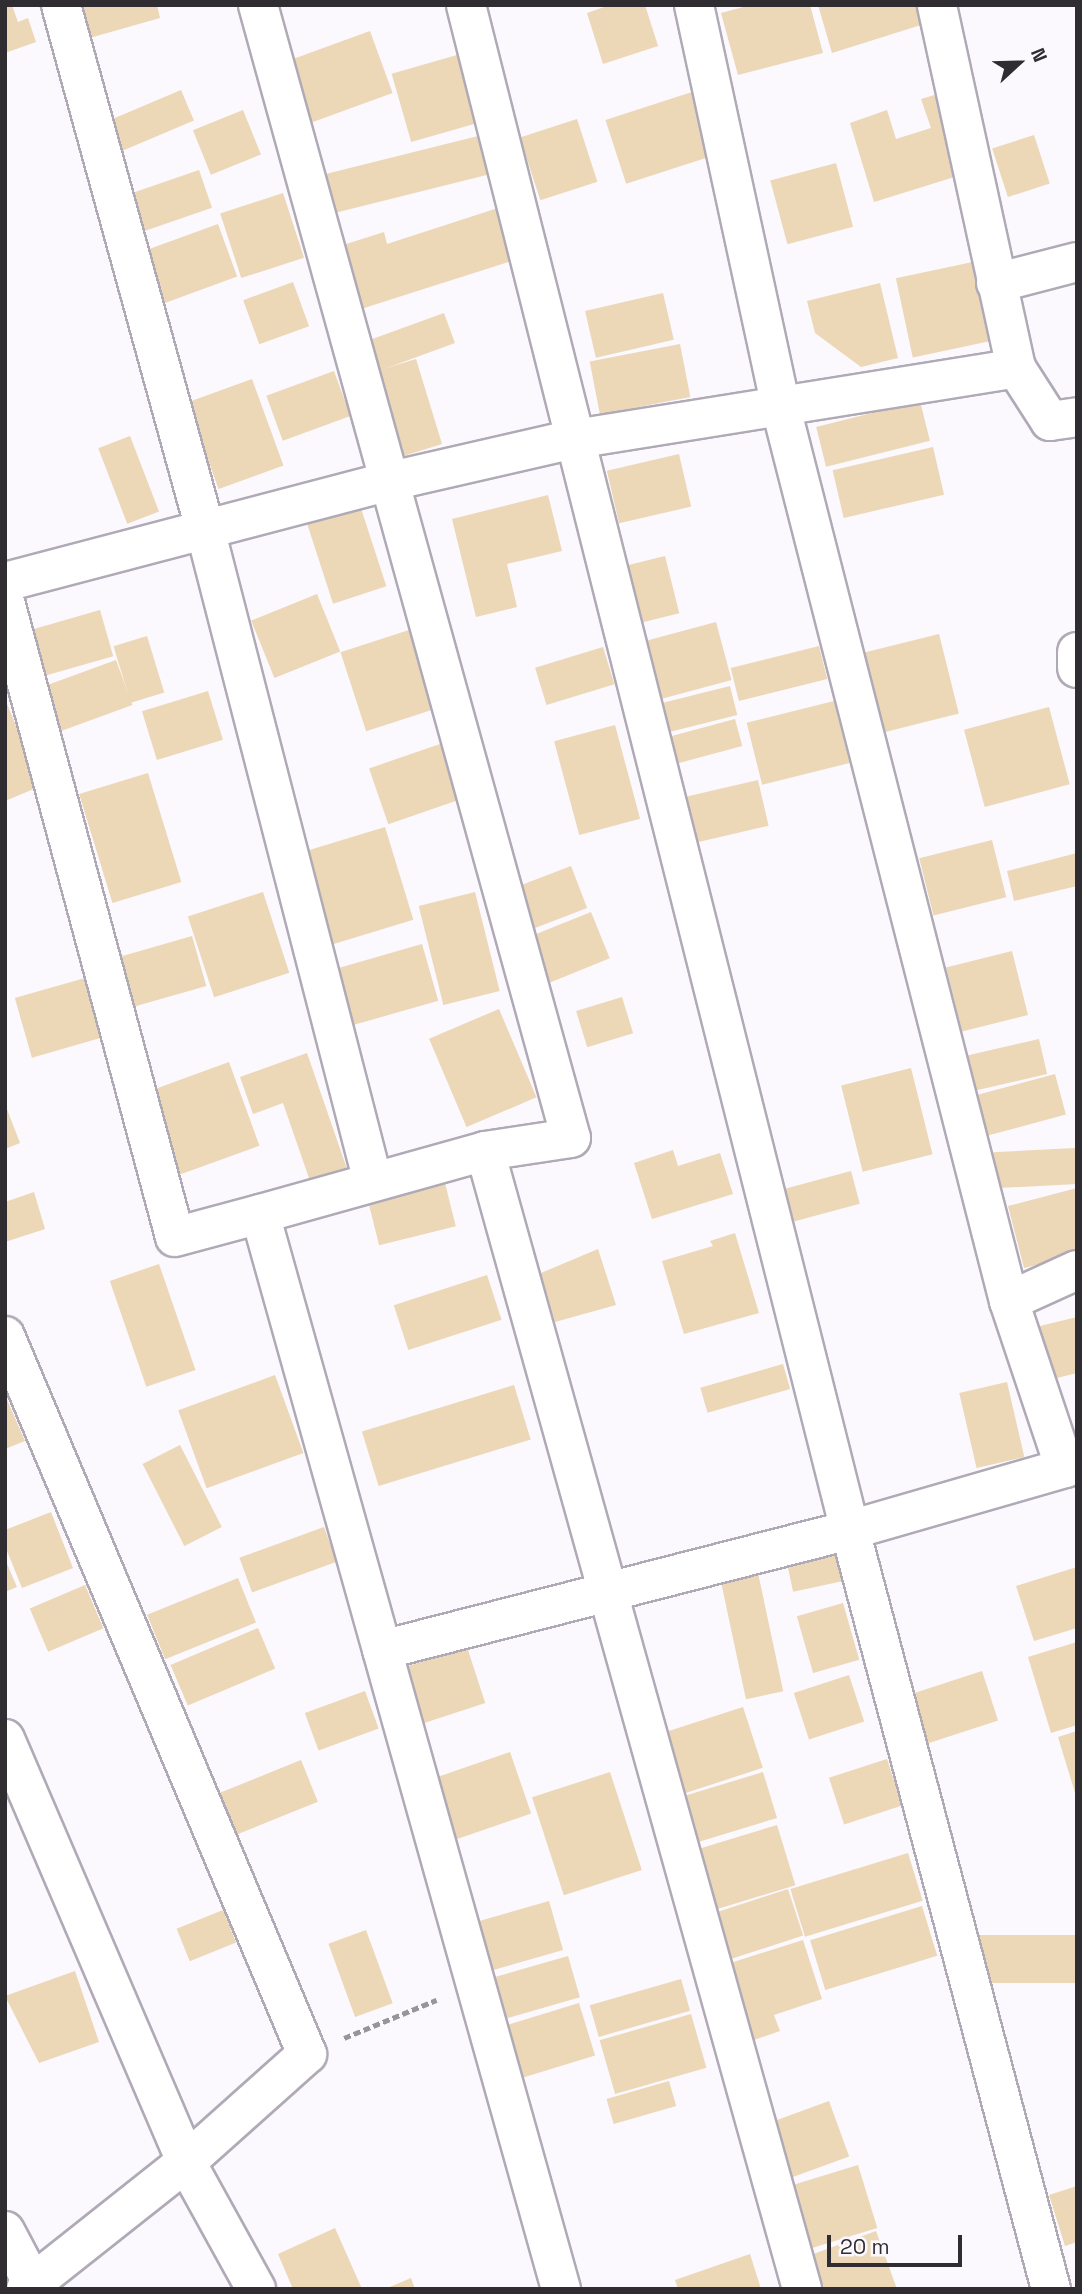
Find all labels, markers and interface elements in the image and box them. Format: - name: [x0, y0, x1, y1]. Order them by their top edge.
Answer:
- north arrow: [984, 28, 1054, 98]
- text: N: [1025, 44, 1053, 66]
- scale bar: [830, 2220, 965, 2264]
- text: 20 m: [840, 2233, 890, 2260]

